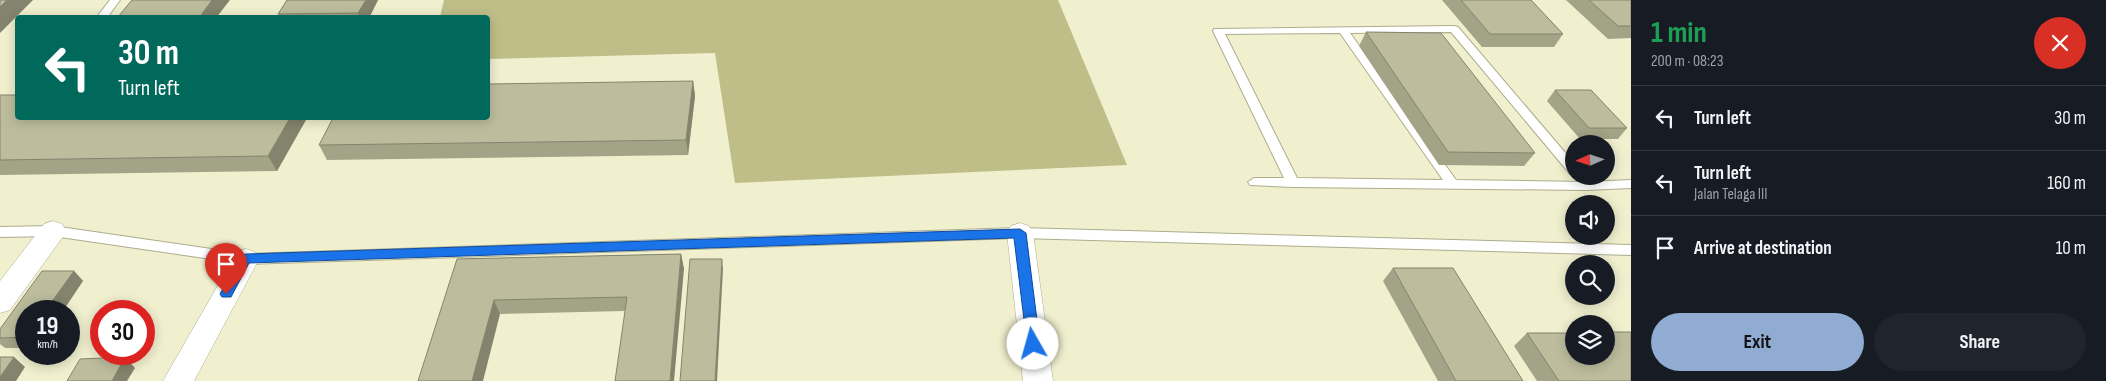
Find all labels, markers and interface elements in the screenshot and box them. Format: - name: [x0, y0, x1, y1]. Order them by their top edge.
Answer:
- text: 1 min: [1651, 15, 1707, 51]
- button: close: [2034, 17, 2086, 69]
- text: 30 m: [118, 32, 179, 75]
- icon: left: [35, 35, 100, 100]
- text: 200 m · 08:23: [1651, 52, 1723, 71]
- text: Turn left: [118, 75, 180, 102]
- icon: left: [1651, 104, 1679, 132]
- text: Turn left: [1694, 107, 1751, 130]
- text: 30 m: [2054, 107, 2086, 130]
- north arrow: [1565, 135, 1615, 185]
- map controls: [1565, 135, 1615, 365]
- text: Turn left: [1694, 162, 1751, 185]
- icon: left: [1651, 169, 1679, 197]
- text: 160 m: [2047, 172, 2086, 195]
- text: Jalan Telaga III: [1694, 185, 1768, 204]
- button: sound: [1565, 195, 1615, 245]
- icon: arrive: [1651, 234, 1679, 262]
- text: Arrive at destination: [1694, 237, 1832, 260]
- text: 10 m: [2056, 237, 2086, 260]
- pin: [205, 243, 247, 294]
- icon: arrive: [212, 250, 240, 278]
- button: search: [1565, 255, 1615, 305]
- speed limit sign: 30: [90, 300, 155, 365]
- text: 19: [37, 311, 58, 342]
- button: Exit: [1651, 313, 1864, 371]
- button: Share: [1874, 313, 2086, 371]
- button: layers: [1565, 315, 1615, 365]
- position arrow: [1006, 317, 1058, 369]
- text: km/h: [37, 337, 58, 352]

